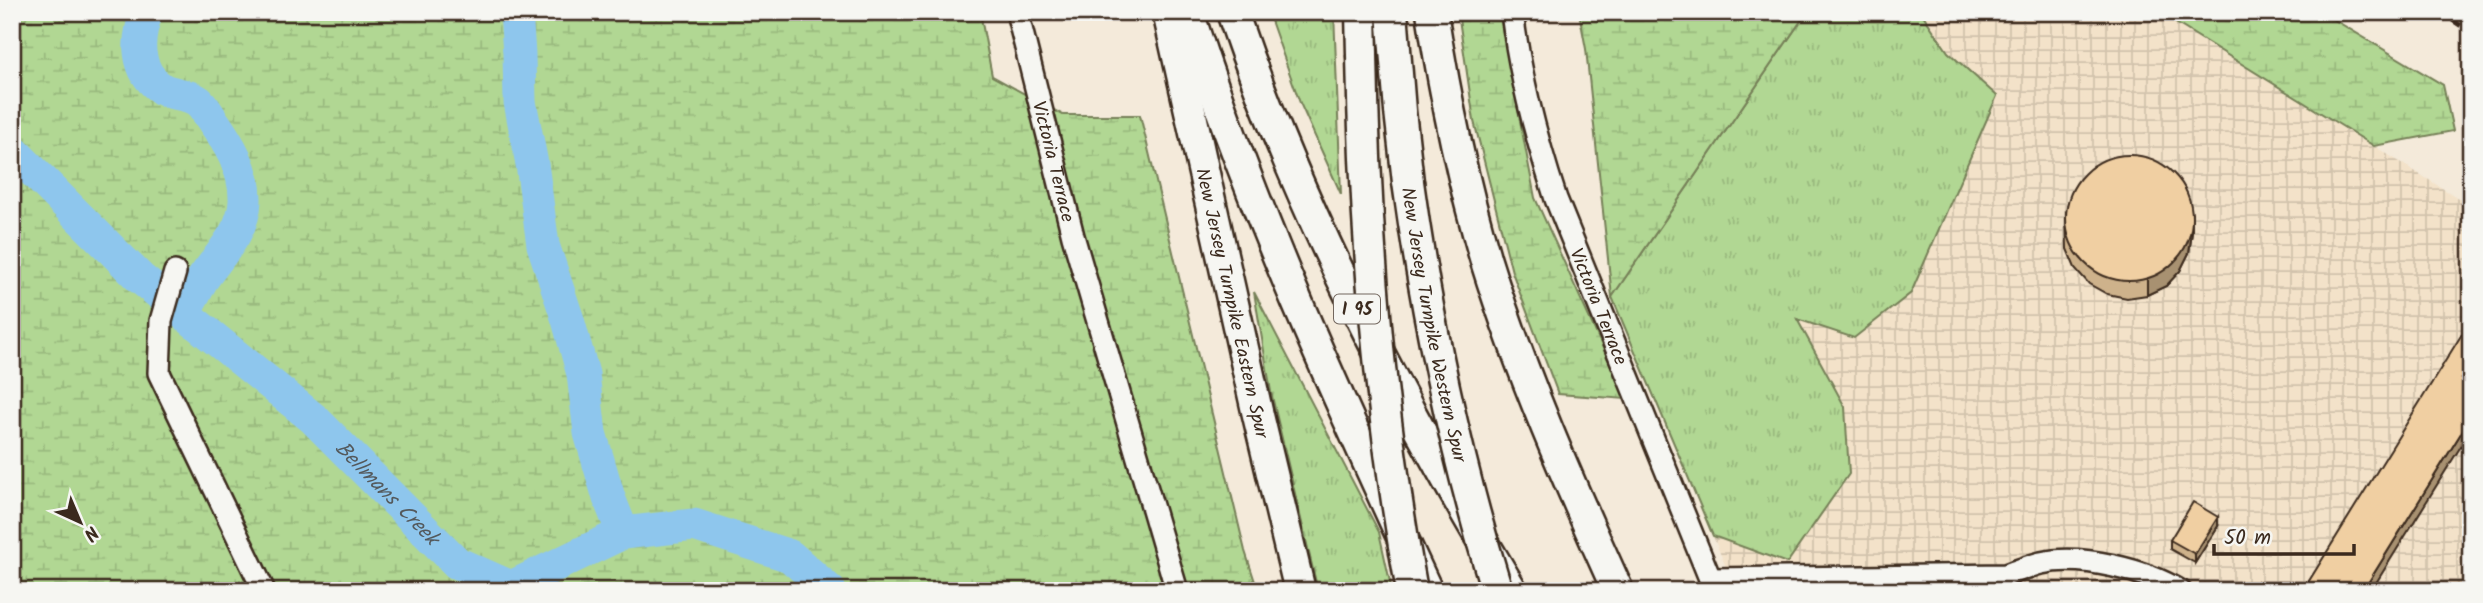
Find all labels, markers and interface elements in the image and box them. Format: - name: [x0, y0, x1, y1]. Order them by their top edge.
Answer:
- street label: Victoria Terrace: [1023, 98, 1082, 226]
- street label: New Jersey Turnpike Eastern Spur: [1186, 165, 1276, 443]
- street label: New Jersey Turnpike Western Spur: [1392, 185, 1474, 467]
- street label: Victoria Terrace: [1560, 244, 1635, 370]
- road number: I 95: [1334, 295, 1380, 324]
- water label: Bellmans Creek: [326, 434, 448, 556]
- north arrow: [46, 488, 116, 558]
- scale bar: [2214, 512, 2354, 556]
- text: N: [76, 518, 105, 548]
- text: 50 m: [2224, 522, 2271, 555]

